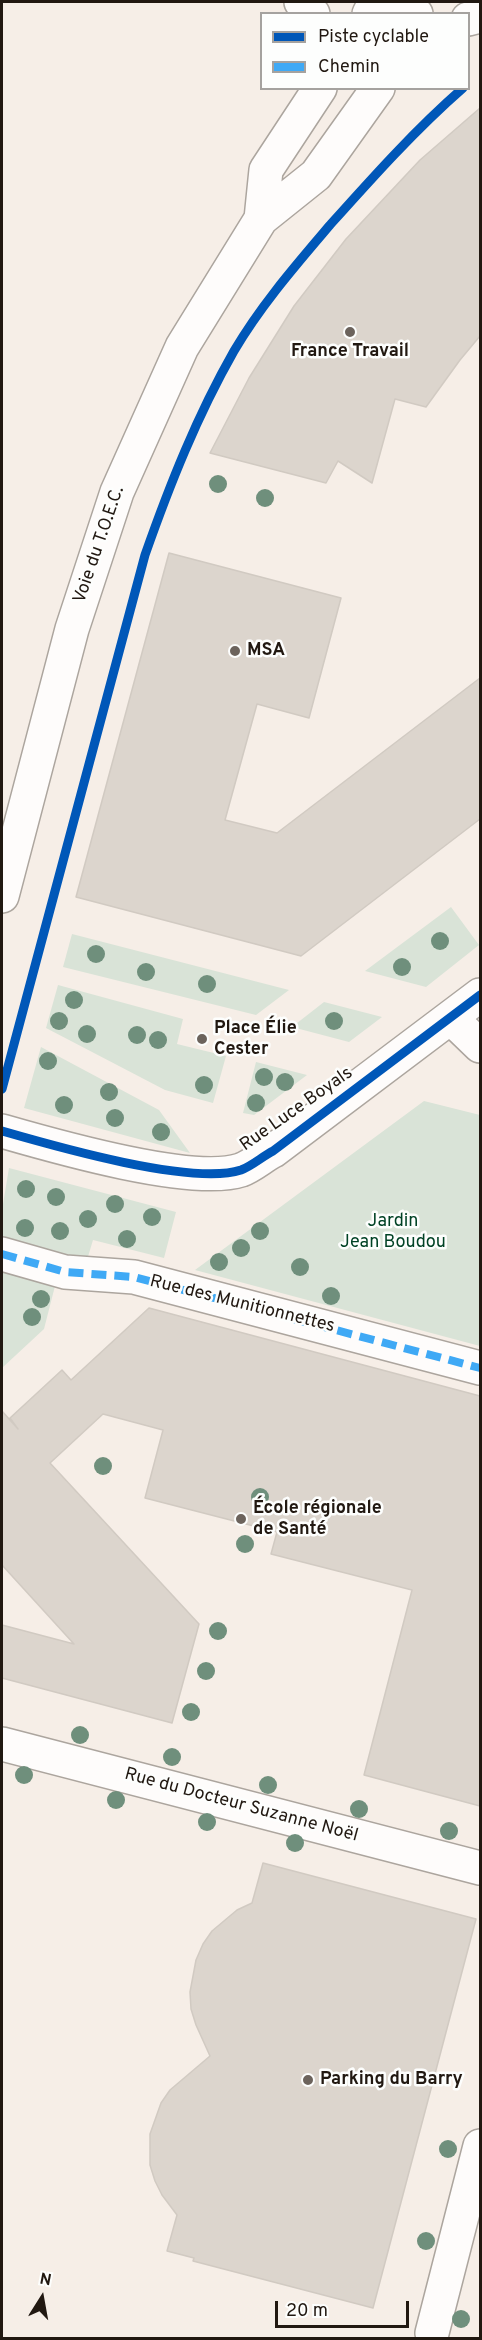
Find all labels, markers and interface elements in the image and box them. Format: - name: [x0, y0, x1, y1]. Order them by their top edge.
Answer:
- legend: [260, 12, 470, 90]
- text: Piste cyclable: [318, 26, 429, 49]
- text: Chemin: [318, 56, 380, 79]
- marker: France Travail: [343, 325, 357, 339]
- place label: France Travail: [291, 341, 409, 363]
- street label: Voie du T.O.E.C.: [70, 484, 130, 606]
- place label: MSA: [247, 640, 285, 662]
- marker: MSA: [228, 644, 242, 658]
- place label: Place Élie Cester: [214, 1018, 297, 1060]
- marker: Place Élie Cester: [195, 1032, 209, 1046]
- street label: Rue Luce Boyals: [237, 1063, 357, 1157]
- park label: Jardin Jean Boudou: [340, 1211, 446, 1254]
- street label: Rue des Munitionnettes: [147, 1272, 337, 1338]
- place label: École régionale de Santé: [253, 1498, 382, 1540]
- marker: École régionale de Santé: [234, 1512, 248, 1526]
- street label: Rue du Docteur Suzanne Noël: [122, 1764, 360, 1848]
- place label: Parking du Barry: [320, 2069, 463, 2091]
- marker: Parking du Barry: [301, 2073, 315, 2087]
- north arrow: [12, 2268, 72, 2328]
- text: N: [38, 2269, 53, 2291]
- scale bar: [278, 2289, 412, 2327]
- text: 20 m: [286, 2300, 328, 2323]

